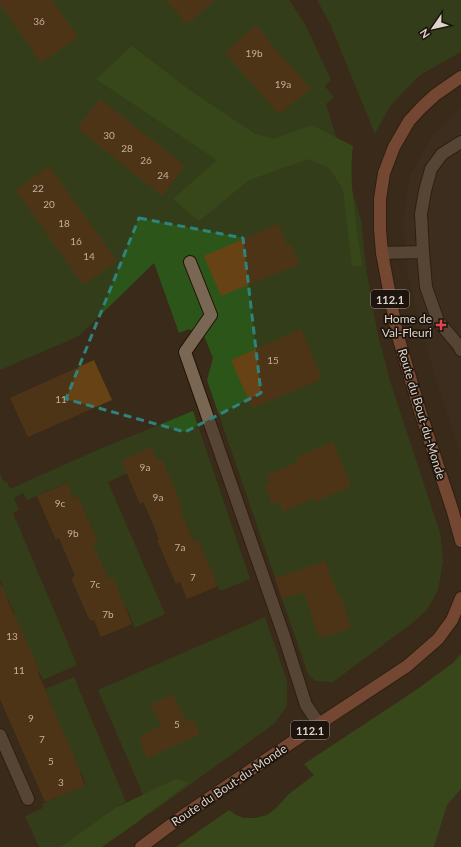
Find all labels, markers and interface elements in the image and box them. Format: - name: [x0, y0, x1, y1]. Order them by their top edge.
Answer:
- north arrow: [413, 8, 453, 48]
- house number: 36: [33, 15, 45, 27]
- text: N: [417, 27, 432, 41]
- house number: 19b: [245, 47, 263, 59]
- house number: 19a: [275, 78, 291, 90]
- house number: 30: [103, 129, 115, 141]
- house number: 28: [121, 142, 133, 154]
- house number: 26: [140, 154, 152, 166]
- house number: 24: [157, 169, 169, 181]
- house number: 22: [32, 182, 44, 194]
- house number: 20: [43, 198, 55, 210]
- house number: 18: [58, 217, 70, 229]
- house number: 16: [70, 235, 82, 247]
- house number: 14: [83, 250, 95, 262]
- road number: 112.1: [371, 290, 409, 308]
- place label: Home de Val-Fleuri: [382, 311, 432, 340]
- marker: Home de Val-Fleuri: [435, 319, 447, 331]
- street label: Route du Bout-du-Monde: [395, 347, 449, 481]
- house number: 15: [267, 354, 279, 366]
- house number: 11: [55, 393, 67, 405]
- house number: 9a: [140, 461, 150, 473]
- house number: 9a: [153, 491, 163, 503]
- house number: 9c: [55, 497, 66, 509]
- house number: 9b: [67, 527, 79, 539]
- house number: 7a: [175, 541, 185, 553]
- house number: 7: [190, 571, 196, 583]
- house number: 7c: [90, 578, 101, 590]
- house number: 7b: [102, 608, 114, 620]
- house number: 13: [6, 630, 18, 642]
- house number: 11: [13, 664, 25, 676]
- house number: 9: [28, 712, 34, 724]
- house number: 5: [174, 718, 180, 730]
- road number: 112.1: [291, 721, 329, 739]
- house number: 7: [39, 733, 45, 745]
- street label: Route du Bout-du-Monde: [168, 741, 290, 829]
- house number: 5: [48, 755, 54, 767]
- house number: 3: [58, 776, 64, 788]

